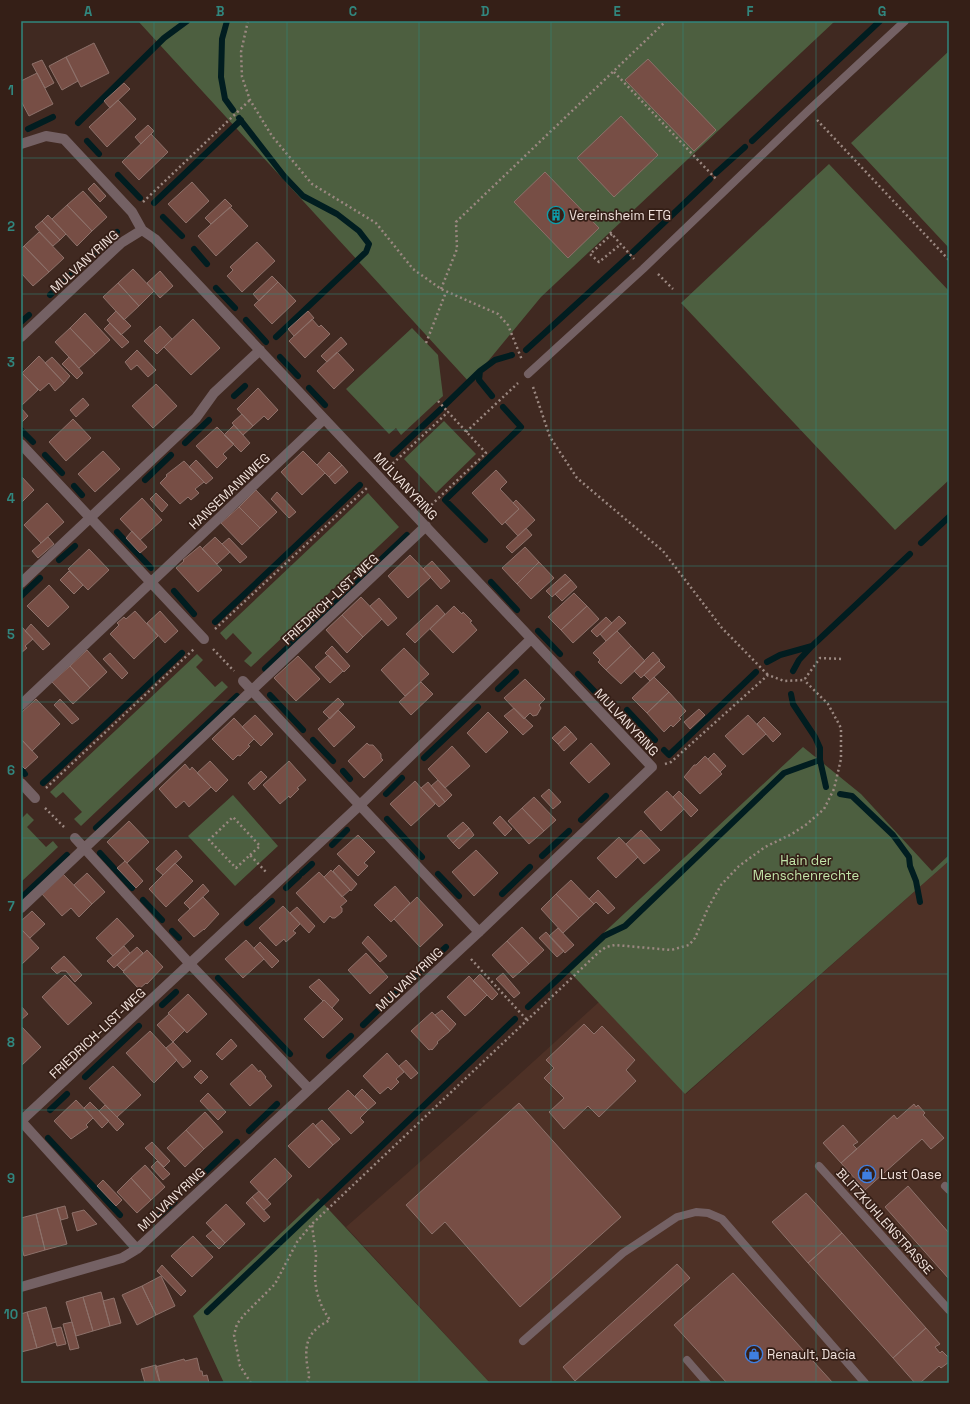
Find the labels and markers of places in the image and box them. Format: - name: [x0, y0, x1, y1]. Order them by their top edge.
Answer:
- building icon: Vereinsheim ETG: [546, 205, 566, 225]
- place label: Vereinsheim ETG: [569, 207, 671, 224]
- shop icon: Lust Oase: [857, 1164, 877, 1184]
- place label: Lust Oase: [880, 1166, 942, 1183]
- shop icon: Renault, Dacia: [744, 1344, 764, 1364]
- place label: Renault, Dacia: [767, 1346, 856, 1363]

